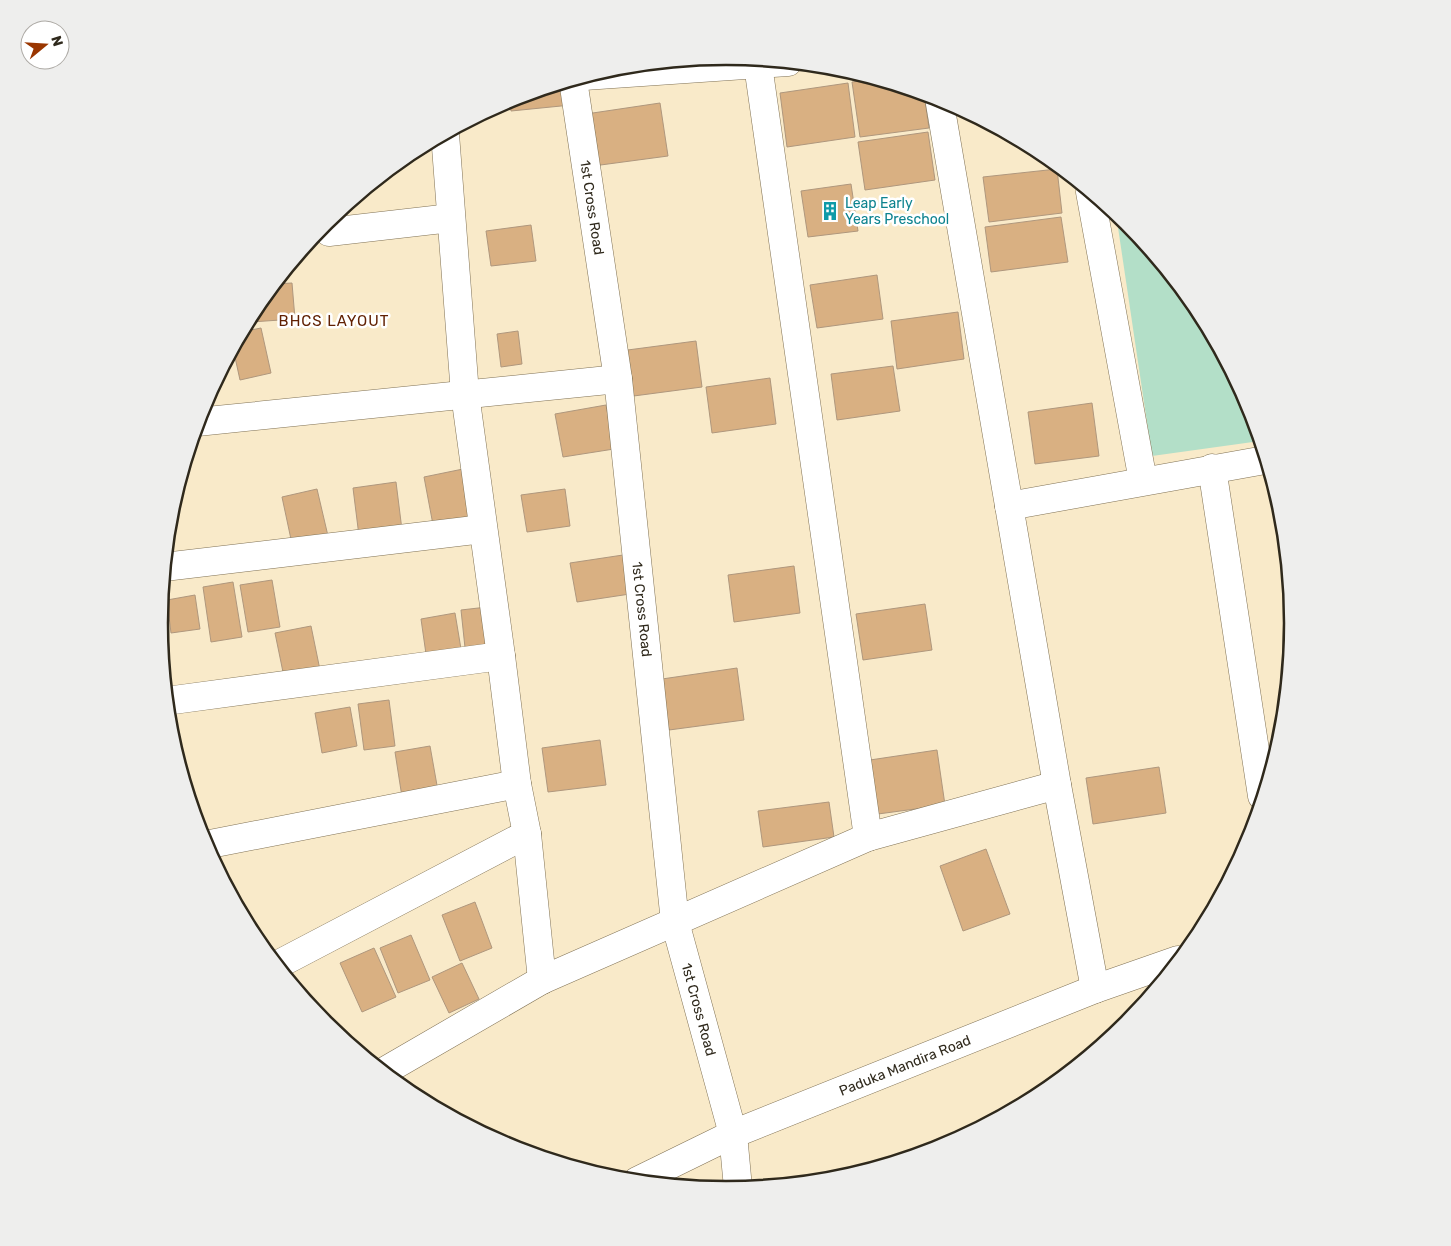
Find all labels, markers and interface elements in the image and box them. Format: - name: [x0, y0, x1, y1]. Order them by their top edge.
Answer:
- north arrow: [20, 20, 70, 70]
- text: N: [47, 34, 67, 49]
- street label: 1st Cross Road: [576, 159, 607, 256]
- place label: Leap Early Years Preschool: [845, 195, 949, 228]
- building icon: Leap Early Years Preschool: [819, 200, 841, 222]
- district label: BHCS LAYOUT: [279, 312, 389, 330]
- street label: 1st Cross Road: [628, 561, 655, 658]
- street label: 1st Cross Road: [678, 961, 719, 1058]
- street label: Paduka Mandira Road: [837, 1032, 973, 1100]

